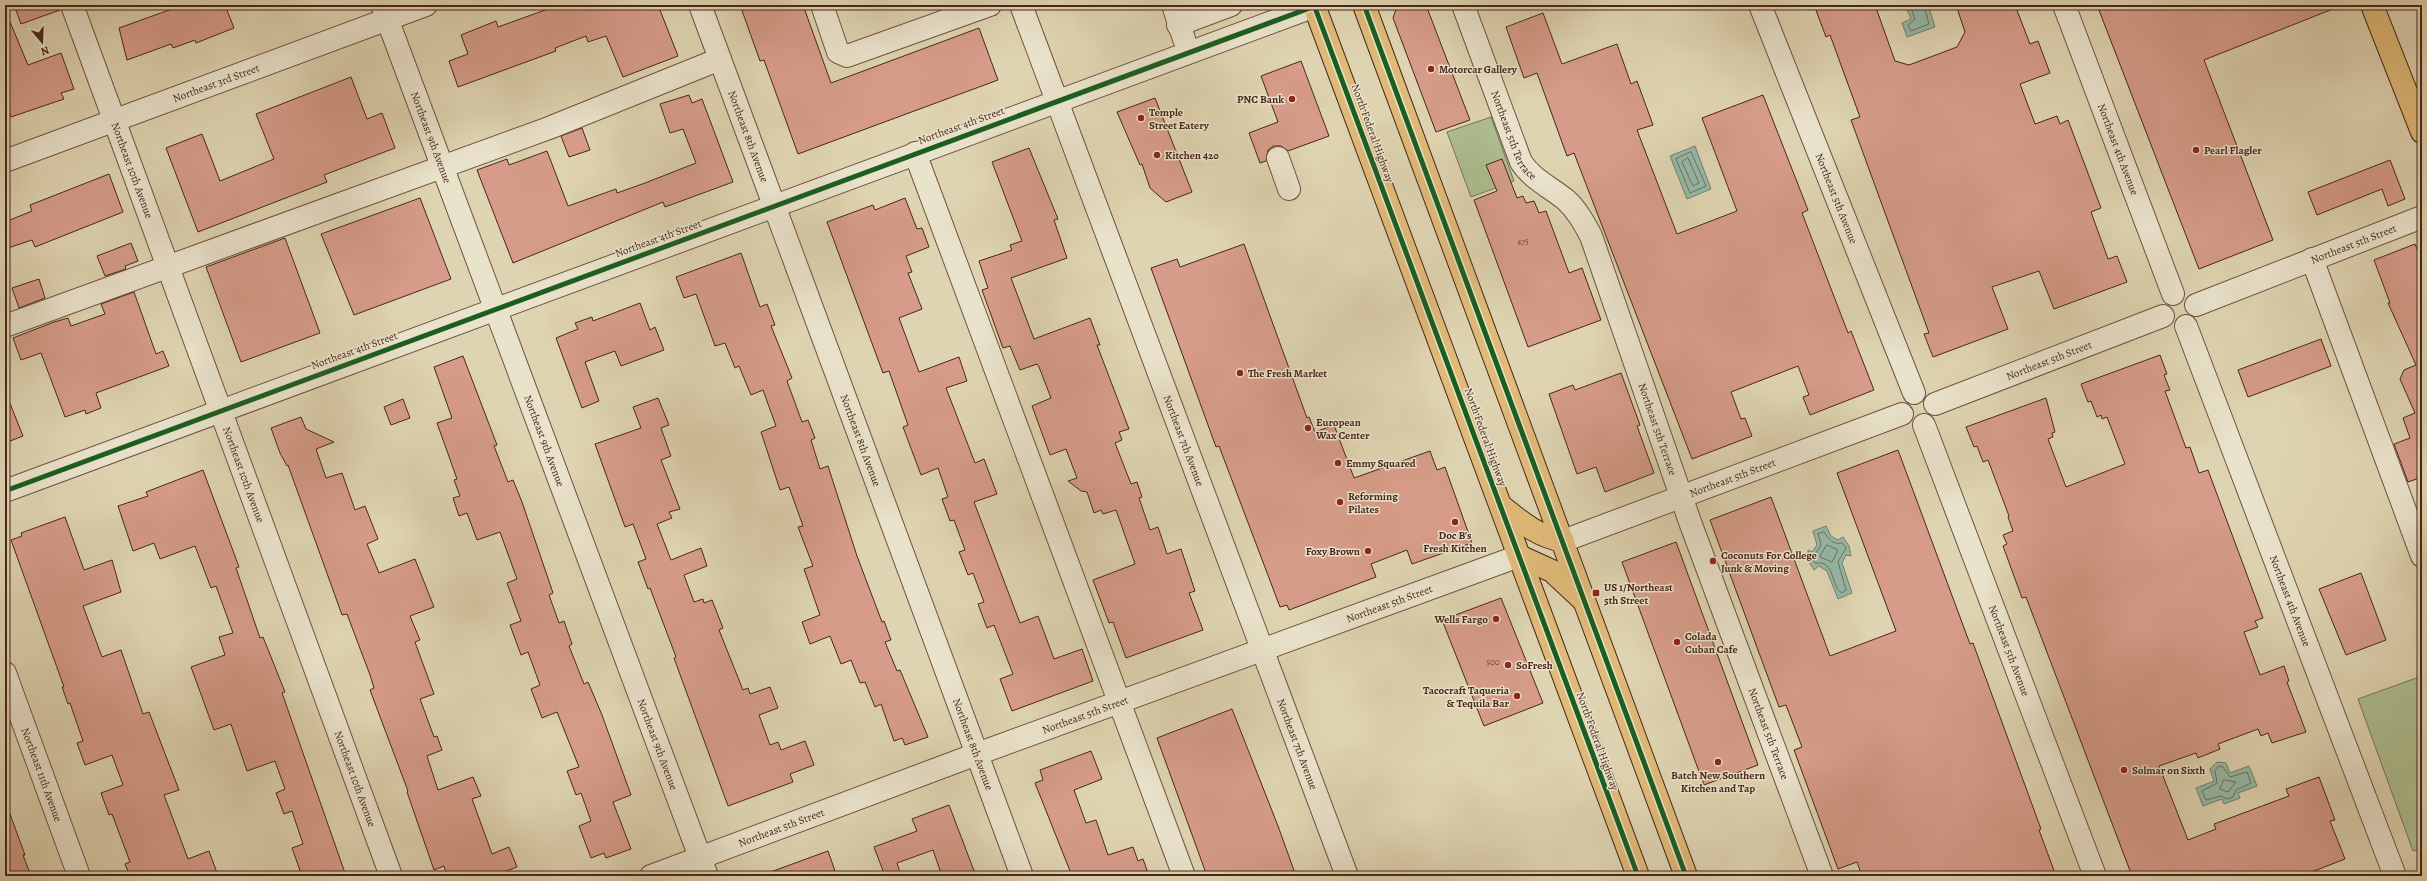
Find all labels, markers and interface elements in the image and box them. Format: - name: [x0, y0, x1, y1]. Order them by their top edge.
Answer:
- north arrow: [22, 22, 62, 62]
- text: N: [39, 43, 51, 59]
- street label: Northeast 3rd Street: [171, 60, 262, 106]
- place label: Motorcar Gallery: [1439, 62, 1518, 77]
- marker: Motorcar Gallery: [1426, 64, 1436, 74]
- street label: North Federal Highway: [1348, 82, 1397, 185]
- street label: Northeast 8th Avenue: [724, 88, 772, 185]
- street label: Northeast 5th Terrace: [1487, 88, 1540, 184]
- street label: Northeast 9th Avenue: [407, 89, 455, 185]
- place label: PNC Bank: [1237, 92, 1284, 107]
- marker: PNC Bank: [1287, 94, 1297, 104]
- street label: Northeast 4th Avenue: [2094, 101, 2142, 197]
- street label: Northeast 4th Street: [916, 103, 1007, 148]
- place label: Temple Street Eatery: [1149, 105, 1210, 133]
- marker: Temple Street Eatery: [1136, 113, 1146, 123]
- street label: Northeast 10th Avenue: [108, 120, 157, 221]
- place label: Pearl Flagler: [2204, 143, 2262, 158]
- marker: Pearl Flagler: [2191, 145, 2201, 155]
- place label: Kitchen 420: [1165, 148, 1219, 163]
- marker: Kitchen 420: [1152, 150, 1162, 160]
- street label: Northeast 5th Avenue: [1811, 151, 1861, 246]
- street label: Northeast 4th Street: [613, 216, 704, 261]
- street label: Northeast 5th Street: [2309, 221, 2399, 268]
- house number: 475: [1517, 235, 1529, 247]
- street label: Northeast 4th Street: [309, 328, 400, 373]
- street label: Northeast 5th Street: [2004, 337, 2094, 384]
- place label: The Fresh Market: [1248, 366, 1327, 381]
- marker: The Fresh Market: [1235, 368, 1245, 378]
- street label: Northeast 5th Terrace: [1634, 381, 1680, 478]
- street label: North Federal Highway: [1461, 386, 1510, 489]
- street label: Northeast 8th Avenue: [837, 392, 884, 489]
- street label: Northeast 9th Avenue: [520, 393, 568, 489]
- street label: Northeast 7th Avenue: [1160, 393, 1207, 489]
- place label: European Wax Center: [1315, 415, 1370, 443]
- marker: European Wax Center: [1303, 423, 1313, 433]
- street label: Northeast 10th Avenue: [219, 424, 268, 525]
- street label: Northeast 5th Street: [1688, 455, 1778, 501]
- place label: Emmy Squared: [1346, 456, 1416, 471]
- marker: Emmy Squared: [1333, 458, 1343, 468]
- place label: Reforming Pilates: [1348, 489, 1398, 517]
- marker: Reforming Pilates: [1335, 497, 1345, 507]
- marker: Doc B's Fresh Kitchen: [1450, 517, 1460, 527]
- place label: Doc B's Fresh Kitchen: [1423, 528, 1487, 556]
- place label: Foxy Brown: [1306, 544, 1360, 559]
- marker: Foxy Brown: [1363, 546, 1373, 556]
- place label: Coconuts For College Junk & Moving: [1721, 548, 1817, 576]
- street label: Northeast 4th Avenue: [2266, 553, 2314, 649]
- marker: Coconuts For College Junk & Moving: [1708, 556, 1718, 566]
- place label: US 1/Northeast 5th Street: [1604, 580, 1673, 608]
- street label: Northeast 5th Street: [1344, 581, 1435, 626]
- marker: US 1/Northeast 5th Street: [1591, 588, 1601, 598]
- street label: Northeast 5th Avenue: [1985, 603, 2033, 698]
- place label: Wells Fargo: [1433, 612, 1488, 627]
- marker: Wells Fargo: [1491, 614, 1501, 624]
- place label: Colada Cuban Cafe: [1685, 629, 1738, 657]
- marker: Colada Cuban Cafe: [1672, 637, 1682, 647]
- house number: 500: [1486, 656, 1500, 668]
- place label: SoFresh: [1516, 658, 1553, 673]
- marker: SoFresh: [1503, 660, 1513, 670]
- place label: Tacocraft Taqueria & Tequila Bar: [1423, 683, 1510, 711]
- street label: Northeast 5th Terrace: [1744, 686, 1792, 782]
- street label: North Federal Highway: [1573, 690, 1622, 793]
- marker: Tacocraft Taqueria & Tequila Bar: [1512, 691, 1522, 701]
- street label: Northeast 5th Street: [1040, 692, 1131, 738]
- street label: Northeast 9th Avenue: [633, 696, 681, 792]
- street label: Northeast 8th Avenue: [949, 696, 997, 792]
- street label: Northeast 7th Avenue: [1273, 696, 1321, 792]
- street label: Northeast 11th Avenue: [17, 725, 66, 824]
- street label: Northeast 10th Avenue: [330, 729, 379, 829]
- marker: Batch New Southern Kitchen and Tap: [1713, 757, 1723, 767]
- place label: Solmar on Sixth: [2132, 763, 2205, 778]
- marker: Solmar on Sixth: [2119, 765, 2129, 775]
- place label: Batch New Southern Kitchen and Tap: [1671, 768, 1765, 796]
- street label: Northeast 5th Street: [736, 805, 827, 851]

